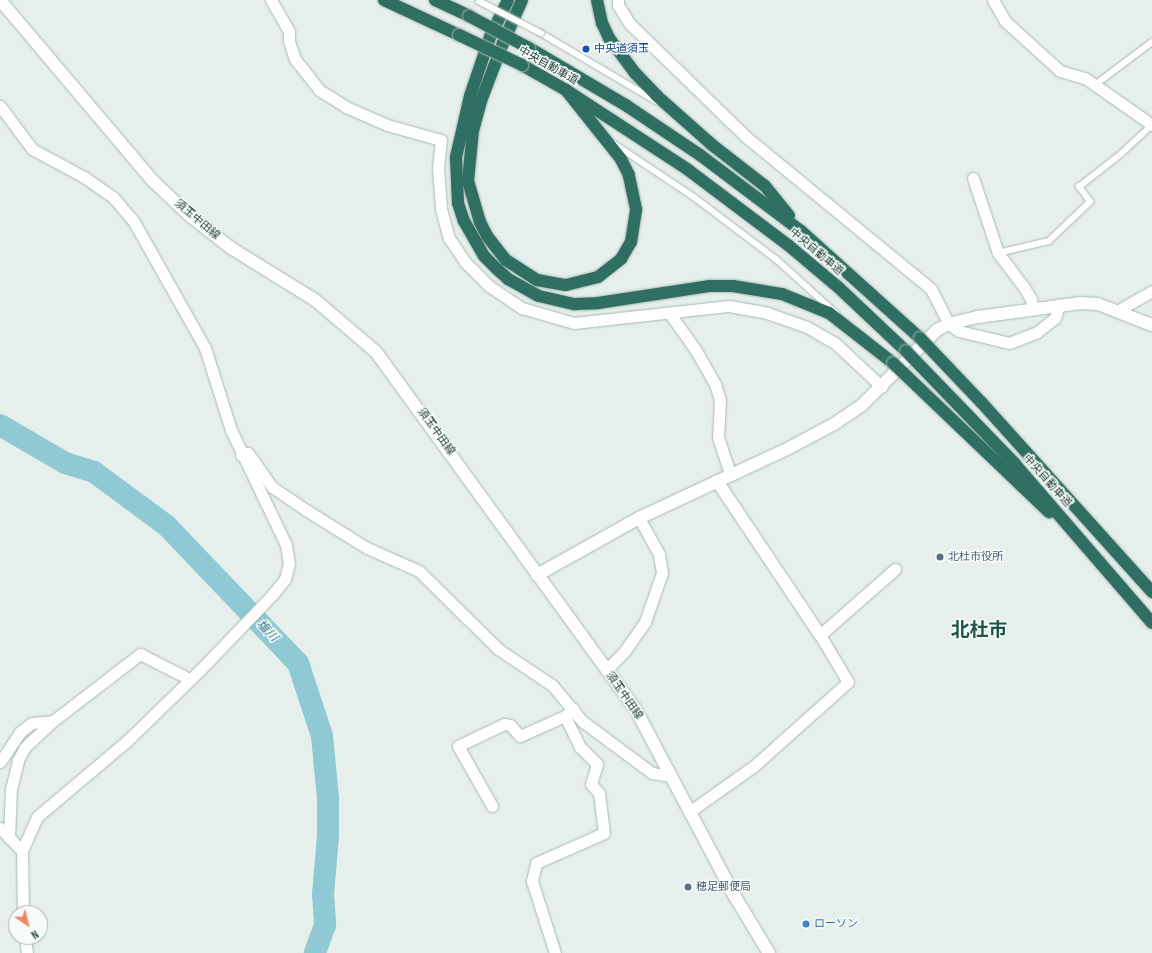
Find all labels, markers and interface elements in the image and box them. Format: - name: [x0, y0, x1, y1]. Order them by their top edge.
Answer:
- place label: 中央道須玉: [594, 42, 649, 56]
- street label: 中央自動車道: [516, 44, 580, 88]
- marker: 中央道須玉: [581, 44, 591, 54]
- street label: 須玉中田線: [172, 197, 222, 243]
- street label: 中央自動車道: [786, 226, 846, 278]
- street label: 須玉中田線: [414, 406, 458, 458]
- street label: 中央自動車道: [1020, 452, 1074, 510]
- place label: 北杜市役所: [948, 550, 1003, 564]
- marker: 北杜市役所: [935, 552, 945, 562]
- water label: 塩川: [253, 617, 281, 645]
- district label: 北杜市: [951, 620, 1007, 642]
- street label: 須玉中田線: [603, 670, 645, 722]
- place label: 穂足郵便局: [696, 880, 751, 894]
- marker: 穂足郵便局: [683, 882, 693, 892]
- north arrow: [8, 905, 48, 945]
- place label: ローソン: [814, 917, 858, 931]
- marker: ローソン: [801, 919, 811, 929]
- text: N: [28, 927, 41, 941]

